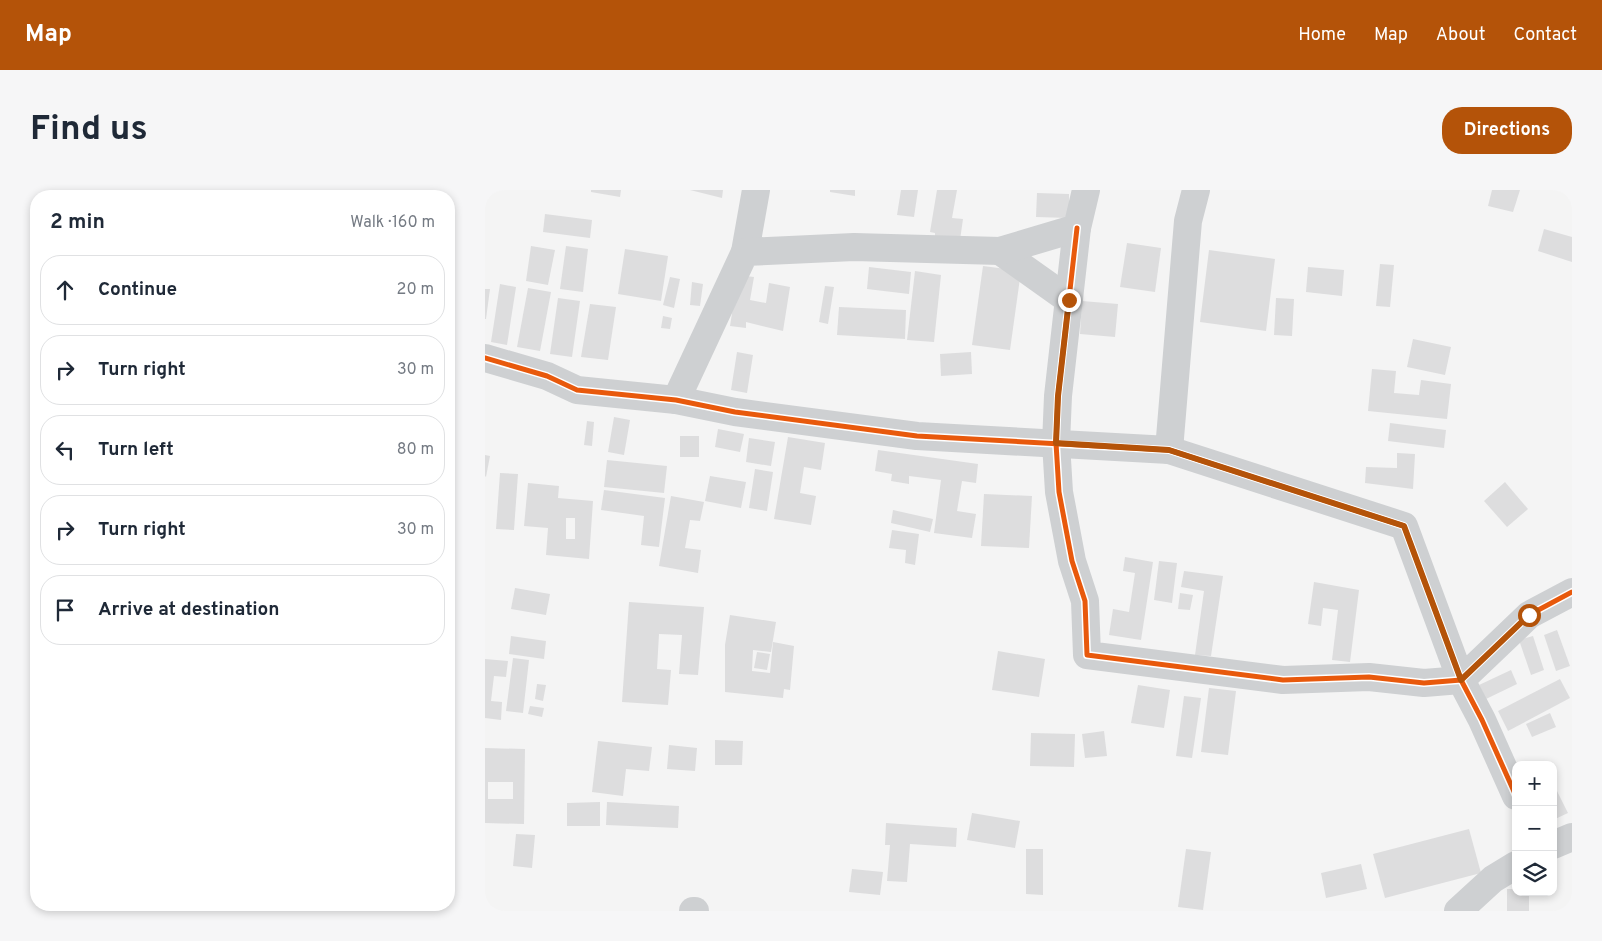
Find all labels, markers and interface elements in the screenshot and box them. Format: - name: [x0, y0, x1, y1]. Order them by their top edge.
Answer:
- text: Map: [25, 20, 72, 50]
- text: Home: [1298, 24, 1346, 47]
- text: Map: [1374, 24, 1408, 47]
- text: About: [1436, 24, 1485, 47]
- text: Contact: [1513, 24, 1577, 47]
- button: Directions: [1442, 107, 1572, 154]
- text: Find us: [30, 108, 148, 152]
- text: 2 min: [50, 209, 105, 236]
- text: Walk · 160 m: [350, 213, 435, 233]
- icon: ahead: [51, 276, 79, 304]
- text: Continue: [98, 278, 177, 302]
- text: 20 m: [397, 280, 434, 300]
- route end: [1058, 289, 1081, 312]
- icon: right: [51, 356, 79, 384]
- text: Turn right: [98, 358, 186, 382]
- text: 30 m: [397, 360, 434, 380]
- icon: left: [51, 436, 79, 464]
- text: Turn left: [98, 438, 174, 462]
- text: 80 m: [397, 440, 434, 460]
- icon: right: [51, 516, 79, 544]
- text: Turn right: [98, 518, 186, 542]
- text: 30 m: [397, 520, 434, 540]
- icon: arrive: [51, 596, 79, 624]
- text: Arrive at destination: [98, 598, 279, 622]
- route start: [1518, 604, 1541, 627]
- map controls: [1512, 761, 1557, 896]
- button: +: [1512, 761, 1557, 806]
- button: −: [1512, 806, 1557, 851]
- button: layers: [1512, 851, 1557, 896]

